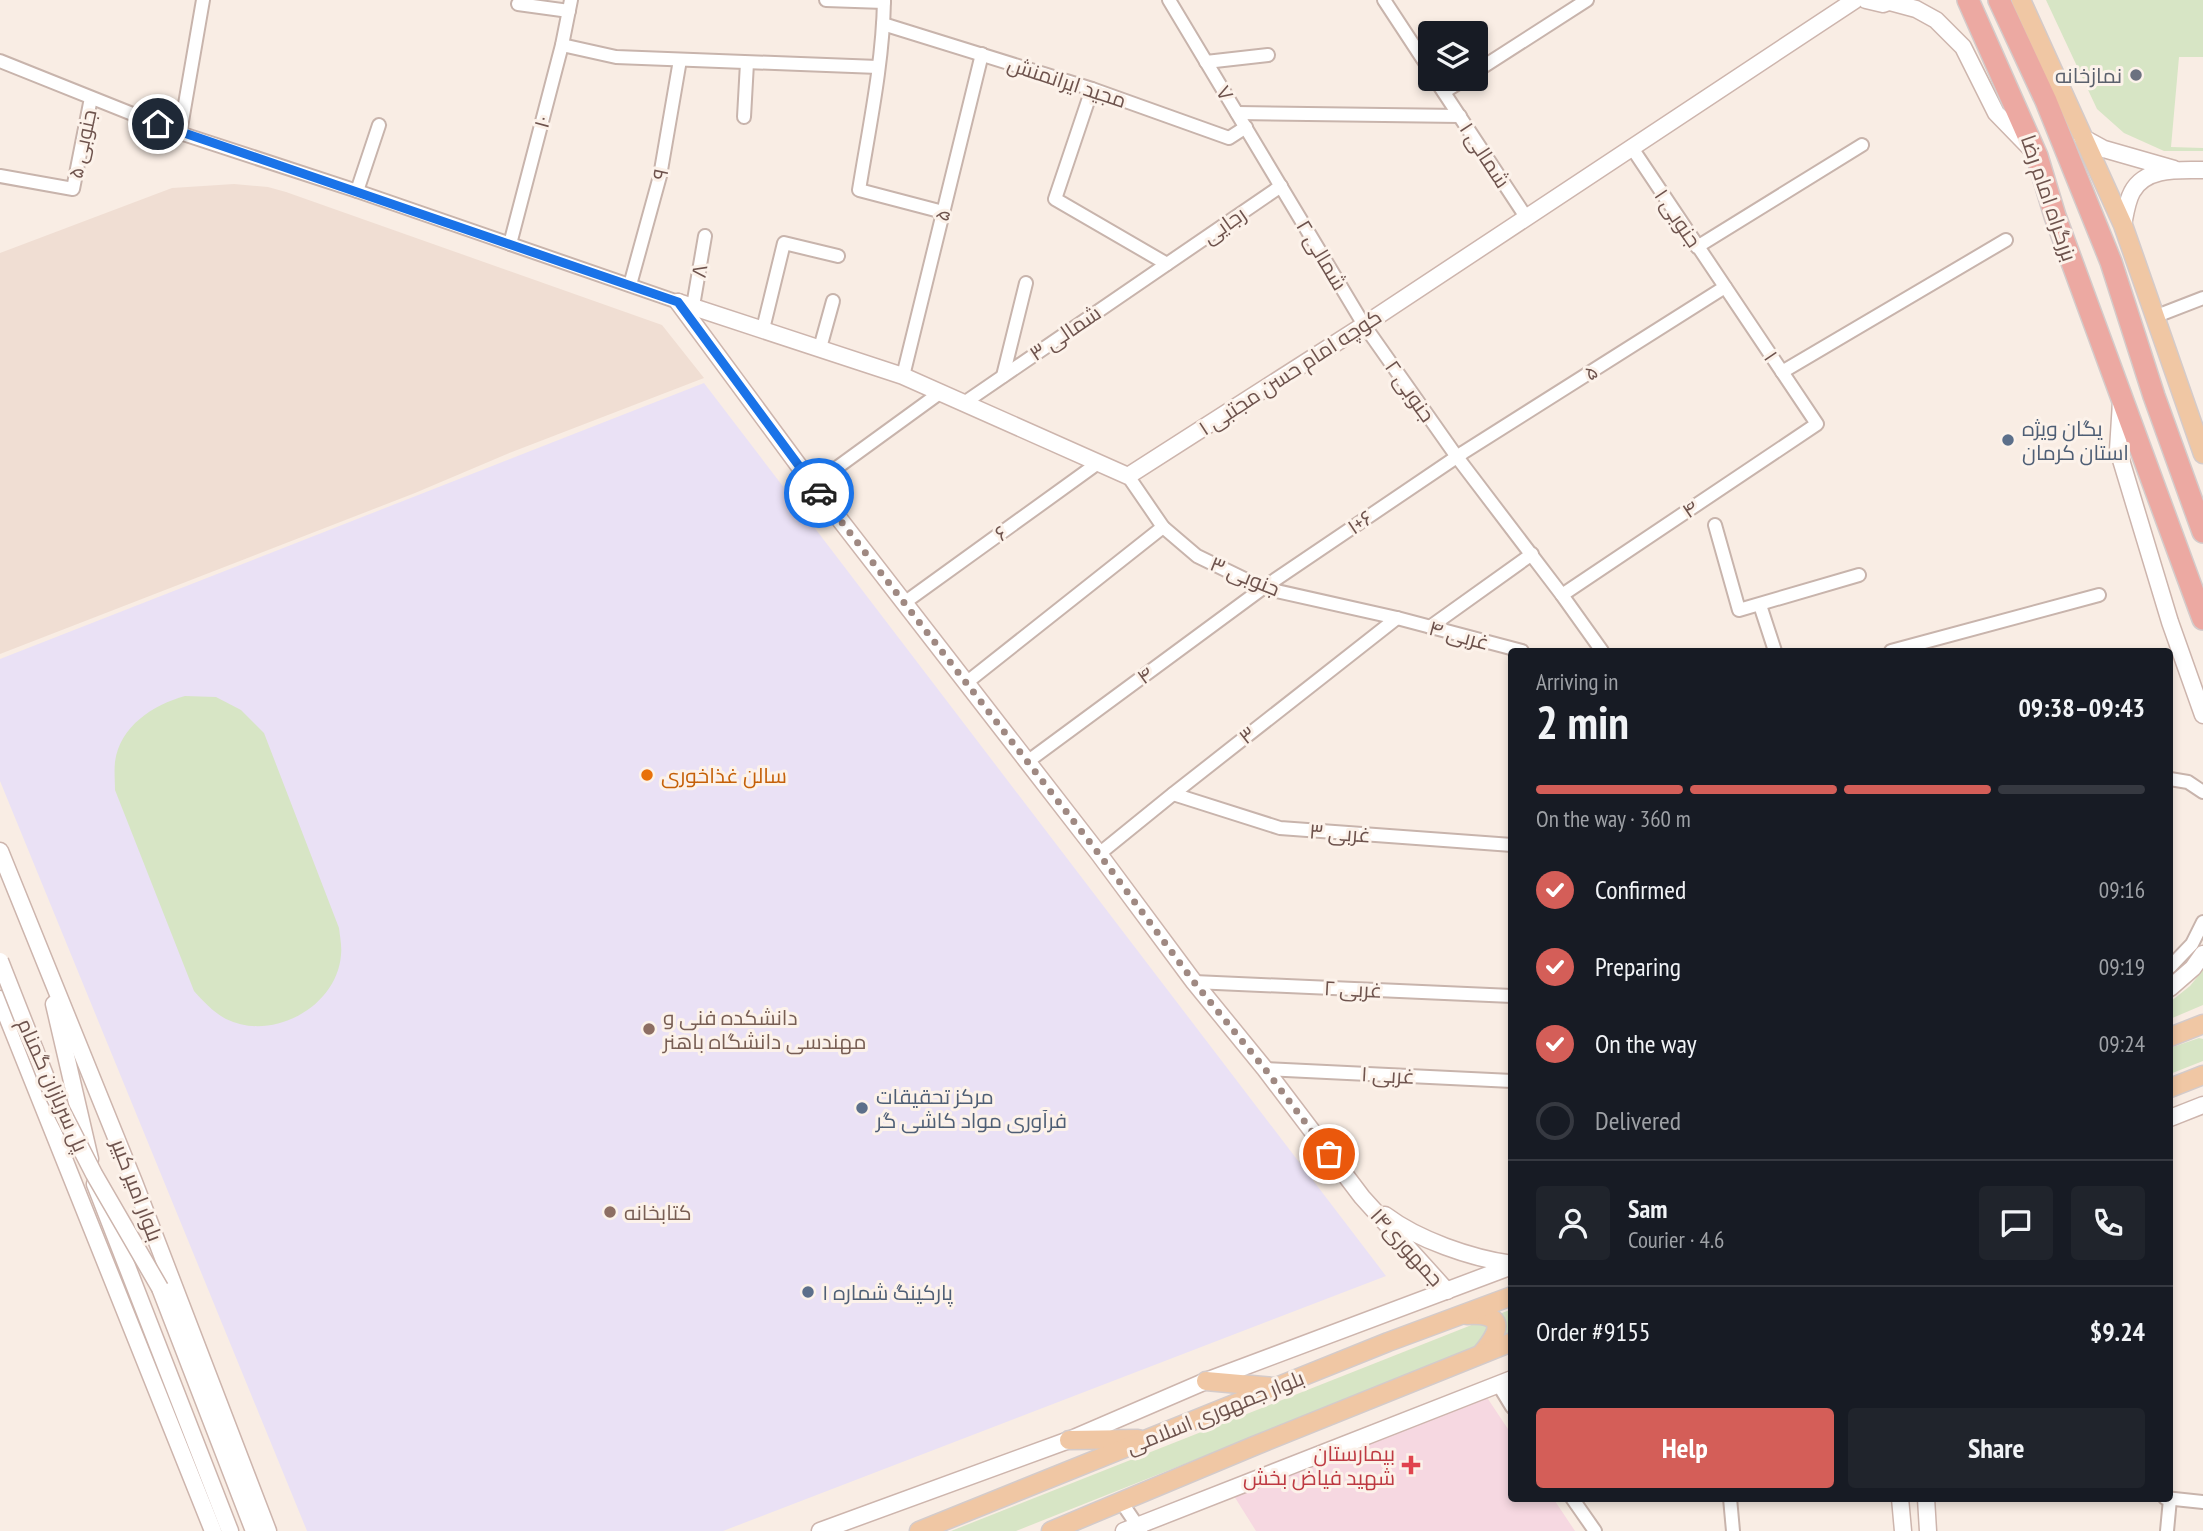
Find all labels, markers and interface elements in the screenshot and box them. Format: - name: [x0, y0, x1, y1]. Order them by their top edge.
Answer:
- map controls: [1418, 21, 1488, 91]
- button: layers: [1418, 21, 1488, 91]
- street label: مجید ایرانمنش: [1004, 50, 1130, 114]
- place label: نمازخانه: [2055, 62, 2122, 89]
- marker: نمازخانه: [2128, 67, 2144, 83]
- street label: ۷: [1210, 80, 1240, 106]
- pin: [128, 94, 188, 154]
- icon: home: [139, 105, 177, 143]
- street label: ۵ جنوبی: [62, 107, 102, 181]
- street label: ۱۰: [527, 113, 557, 131]
- street label: ۱ شمالی: [1454, 117, 1516, 193]
- street label: بزرگراه امام رضا: [2014, 131, 2083, 265]
- street label: ۹: [646, 166, 674, 182]
- street label: ۱ جنوبی: [1649, 183, 1707, 253]
- street label: رجایی: [1197, 200, 1251, 250]
- street label: ۵: [928, 206, 956, 224]
- street label: ۲ شمالی: [1290, 215, 1354, 295]
- street label: ۸: [685, 262, 713, 280]
- street label: ۳ شمالی: [1024, 299, 1106, 367]
- street label: کوچه امام حسن مجتبی ۱: [1193, 303, 1387, 442]
- street label: ۱‍: [1758, 346, 1784, 366]
- street label: ۲ جنوبی: [1379, 355, 1441, 427]
- street label: ۵: [1579, 358, 1603, 386]
- place label: یگان ویژه استان کرمان: [2022, 415, 2129, 466]
- marker: یگان ویژه استان کرمان: [2000, 432, 2016, 448]
- courier: [784, 458, 854, 528]
- icon: car: [800, 474, 838, 512]
- street label: ۴: [1677, 494, 1703, 524]
- street label: ۱+۶: [1342, 504, 1378, 540]
- street label: ۶: [989, 519, 1013, 547]
- street label: ۳ جنوبی: [1206, 550, 1284, 602]
- street label: ۴ غربی: [1426, 614, 1492, 656]
- street label: ۴: [1131, 660, 1159, 690]
- text: Arriving in: [1536, 667, 1618, 696]
- text: 09:38–09:43: [2018, 691, 2145, 724]
- text: 2 min: [1536, 692, 1629, 752]
- street label: ۳: [1233, 720, 1261, 750]
- place label: سالن غذاخوری: [661, 762, 787, 789]
- marker: سالن غذاخوری: [639, 767, 655, 783]
- text: On the way · 360 m: [1536, 804, 1691, 833]
- street label: ۳ غربی: [1308, 817, 1372, 849]
- icon: check: [1536, 871, 1574, 909]
- text: Confirmed: [1595, 873, 1686, 906]
- text: 09:16: [2099, 875, 2145, 904]
- icon: check: [1536, 948, 1574, 986]
- text: Preparing: [1595, 950, 1681, 983]
- text: 09:19: [2099, 952, 2145, 981]
- street label: ۲ غربی: [1323, 974, 1383, 1004]
- place label: دانشکده فنی و مهندسی دانشگاه باهنر: [662, 1004, 866, 1055]
- street label: پل سربازان گمنام: [11, 1014, 95, 1157]
- marker: دانشکده فنی و مهندسی دانشگاه باهنر: [641, 1021, 657, 1037]
- icon: check: [1536, 1025, 1574, 1063]
- text: On the way: [1595, 1027, 1697, 1060]
- text: 09:24: [2099, 1029, 2145, 1058]
- street label: ۱ غربی: [1360, 1060, 1416, 1090]
- place label: مرکز تحقیقات فرآوری مواد کاشی گر: [875, 1083, 1067, 1134]
- marker: مرکز تحقیقات فرآوری مواد کاشی گر: [854, 1100, 870, 1116]
- text: Delivered: [1595, 1104, 1681, 1137]
- pin: [1299, 1124, 1359, 1184]
- street label: بلوار امیر کبیر: [105, 1134, 169, 1245]
- icon: bag: [1310, 1135, 1348, 1173]
- button: person: [1536, 1186, 1610, 1260]
- button: chat: [1979, 1186, 2053, 1260]
- button: phone: [2071, 1186, 2145, 1260]
- text: Sam: [1628, 1192, 1667, 1225]
- place label: کتابخانه: [624, 1199, 692, 1226]
- street label: جمهوری۱۴: [1365, 1202, 1449, 1292]
- marker: کتابخانه: [602, 1204, 618, 1220]
- text: Courier · 4.6: [1628, 1225, 1724, 1254]
- place label: پارکینگ شماره ۱: [822, 1279, 953, 1307]
- marker: پارکینگ شماره ۱: [800, 1284, 816, 1300]
- text: Order #9155: [1536, 1315, 1651, 1348]
- text: $9.24: [2090, 1315, 2145, 1348]
- street label: بلوار جمهوری اسلامی: [1122, 1364, 1308, 1460]
- button: Help: [1536, 1408, 1834, 1488]
- button: Share: [1848, 1408, 2145, 1488]
- place label: بیمارستان شهید فیاض بخش: [1243, 1440, 1395, 1491]
- marker: بیمارستان شهید فیاض بخش: [1401, 1455, 1421, 1475]

